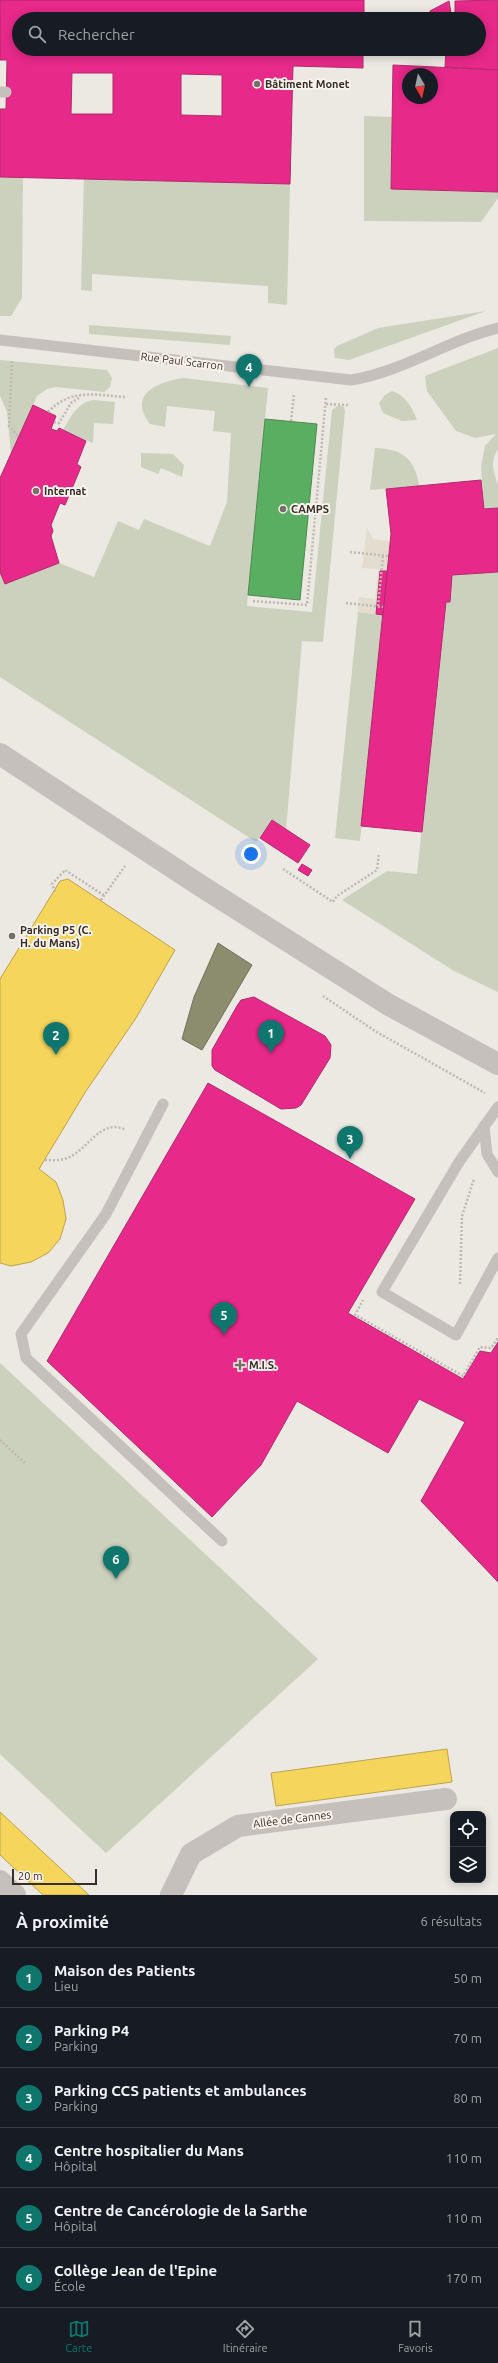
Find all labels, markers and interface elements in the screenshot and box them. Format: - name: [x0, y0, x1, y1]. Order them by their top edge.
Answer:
- search box: [12, 12, 486, 56]
- icon: search: [26, 23, 48, 45]
- text: Rechercher: [58, 26, 135, 43]
- north arrow: [402, 68, 438, 104]
- place label: Bâtiment Monet: [265, 78, 350, 90]
- marker: Bâtiment Monet: [252, 79, 262, 89]
- street label: Rue Paul Scarron: [140, 350, 224, 372]
- pin: 4: [236, 354, 262, 387]
- place label: Internat: [44, 485, 87, 497]
- marker: Internat: [31, 486, 41, 496]
- place label: CAMPS: [291, 503, 329, 515]
- marker: CAMPS: [278, 504, 288, 514]
- your location: [241, 844, 261, 864]
- place label: Parking P5 (C. H. du Mans): [20, 924, 92, 950]
- marker: Parking P5 (C. H. du Mans): [7, 931, 17, 941]
- pin: 1: [258, 1020, 284, 1053]
- pin: 2: [43, 1022, 69, 1055]
- pin: 3: [337, 1126, 363, 1159]
- pin: 5: [211, 1302, 237, 1335]
- marker: M.I.S.: [234, 1359, 246, 1371]
- place label: M.I.S.: [249, 1359, 277, 1371]
- pin: 6: [103, 1546, 129, 1579]
- street label: Allée de Cannes: [252, 1808, 332, 1830]
- map controls: [450, 1811, 486, 1883]
- button: locate: [450, 1811, 486, 1847]
- button: layers: [450, 1847, 486, 1883]
- scale bar: [12, 1867, 97, 1886]
- text: 20 m: [18, 1870, 42, 1882]
- text: À proximité: [16, 1912, 109, 1931]
- text: 6 résultats: [421, 1914, 482, 1928]
- text: Maison des Patients: [54, 1962, 195, 1979]
- text: 1: [25, 1971, 33, 1985]
- text: 50 m: [453, 1971, 482, 1985]
- text: Lieu: [54, 1979, 78, 1993]
- text: Parking P4: [54, 2022, 129, 2039]
- text: 2: [25, 2031, 33, 2045]
- text: 70 m: [453, 2031, 482, 2045]
- text: Parking: [54, 2039, 98, 2053]
- text: Parking CCS patients et ambulances: [54, 2082, 307, 2099]
- text: 3: [25, 2091, 33, 2105]
- text: 80 m: [453, 2091, 482, 2105]
- text: Parking: [54, 2099, 98, 2113]
- text: Centre hospitalier du Mans: [54, 2142, 244, 2159]
- text: 4: [25, 2151, 33, 2165]
- text: 110 m: [446, 2151, 482, 2165]
- text: Hôpital: [54, 2159, 97, 2173]
- text: Centre de Cancérologie de la Sarthe: [54, 2202, 307, 2219]
- text: 5: [25, 2211, 33, 2225]
- text: 110 m: [446, 2211, 482, 2225]
- text: Hôpital: [54, 2219, 97, 2233]
- text: Collège Jean de l'Epine: [54, 2262, 217, 2279]
- text: 6: [25, 2271, 33, 2285]
- text: 170 m: [446, 2271, 482, 2285]
- text: École: [54, 2279, 85, 2293]
- tab: Carte: [65, 2318, 92, 2354]
- tab: Itinéraire: [223, 2318, 268, 2354]
- tab: Favoris: [398, 2318, 433, 2354]

